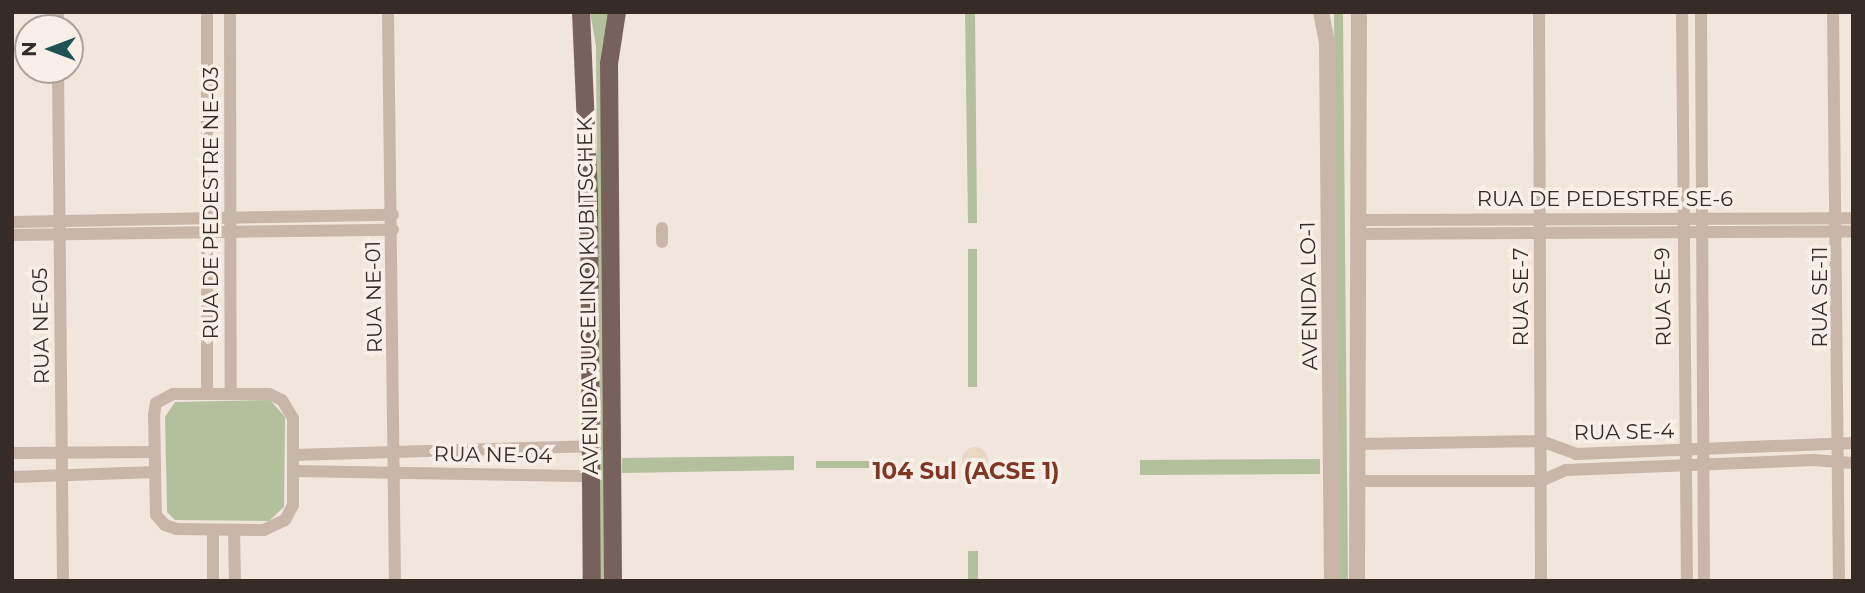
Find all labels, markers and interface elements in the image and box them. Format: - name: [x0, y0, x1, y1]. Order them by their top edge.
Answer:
- north arrow: [14, 14, 84, 84]
- text: N: [18, 41, 41, 57]
- street label: RUA DE PEDESTRE NE-03: [198, 66, 224, 340]
- street label: AVENIDA JUCELINO KUBITSCHEK: [572, 117, 604, 475]
- street label: RUA DE PEDESTRE SE-6: [1477, 186, 1733, 212]
- street label: AVENIDA LO-1: [1295, 221, 1323, 371]
- street label: RUA NE-01: [360, 241, 388, 353]
- street label: RUA SE-11: [1807, 246, 1833, 348]
- street label: RUA SE-9: [1650, 247, 1676, 347]
- street label: RUA SE-7: [1508, 248, 1534, 346]
- street label: RUA NE-05: [27, 267, 55, 385]
- street label: RUA SE-4: [1573, 419, 1675, 445]
- street label: RUA NE-04: [433, 441, 553, 469]
- district label: 104 Sul (ACSE 1): [873, 457, 1059, 485]

